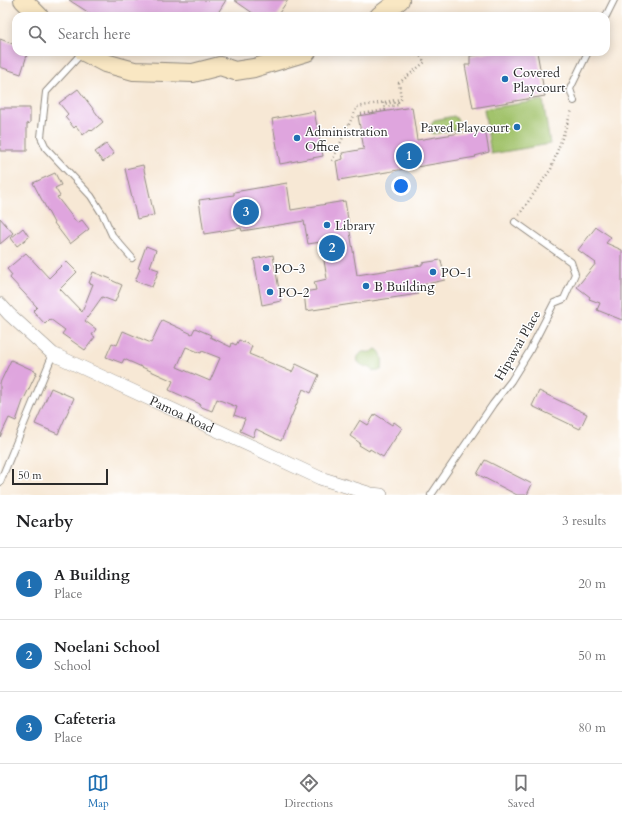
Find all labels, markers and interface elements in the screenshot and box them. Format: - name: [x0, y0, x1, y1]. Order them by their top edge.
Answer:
- search box: [12, 12, 610, 56]
- icon: search: [26, 23, 48, 45]
- text: Search here: [58, 24, 131, 44]
- place label: Covered Playcourt: [513, 64, 565, 97]
- marker: Covered Playcourt: [500, 74, 510, 84]
- place label: Paved Playcourt: [420, 119, 509, 137]
- marker: Paved Playcourt: [512, 122, 522, 132]
- place label: Administration Office: [305, 123, 388, 156]
- marker: Administration Office: [292, 133, 302, 143]
- pin: 1: [396, 141, 422, 171]
- your location: [391, 176, 411, 196]
- pin: 3: [233, 197, 259, 227]
- place label: Library: [335, 217, 376, 235]
- marker: Library: [322, 220, 332, 230]
- pin: 2: [319, 233, 345, 263]
- place label: PO-3: [274, 260, 305, 278]
- marker: PO-3: [261, 263, 271, 273]
- place label: PO-1: [441, 264, 472, 282]
- marker: PO-1: [428, 267, 438, 277]
- place label: B Building: [374, 278, 435, 296]
- marker: B Building: [361, 281, 371, 291]
- place label: PO-2: [278, 284, 310, 302]
- marker: PO-2: [265, 287, 275, 297]
- street label: Hipawai Place: [490, 307, 545, 384]
- street label: Pamoa Road: [146, 392, 217, 437]
- scale bar: [12, 467, 108, 486]
- text: 50 m: [18, 468, 42, 483]
- text: Nearby: [16, 510, 73, 533]
- text: 3 results: [562, 512, 606, 530]
- text: A Building: [54, 565, 130, 585]
- text: 1: [26, 575, 32, 593]
- text: 20 m: [578, 575, 606, 593]
- text: Place: [54, 585, 82, 603]
- text: Noelani School: [54, 637, 160, 657]
- text: 2: [26, 647, 32, 665]
- text: 50 m: [578, 647, 606, 665]
- text: School: [54, 657, 91, 675]
- text: Cafeteria: [54, 709, 116, 729]
- text: 3: [26, 719, 32, 737]
- text: 80 m: [578, 719, 606, 737]
- text: Place: [54, 729, 82, 747]
- tab: Map: [87, 772, 109, 811]
- tab: Directions: [284, 772, 333, 811]
- tab: Saved: [508, 772, 535, 811]

